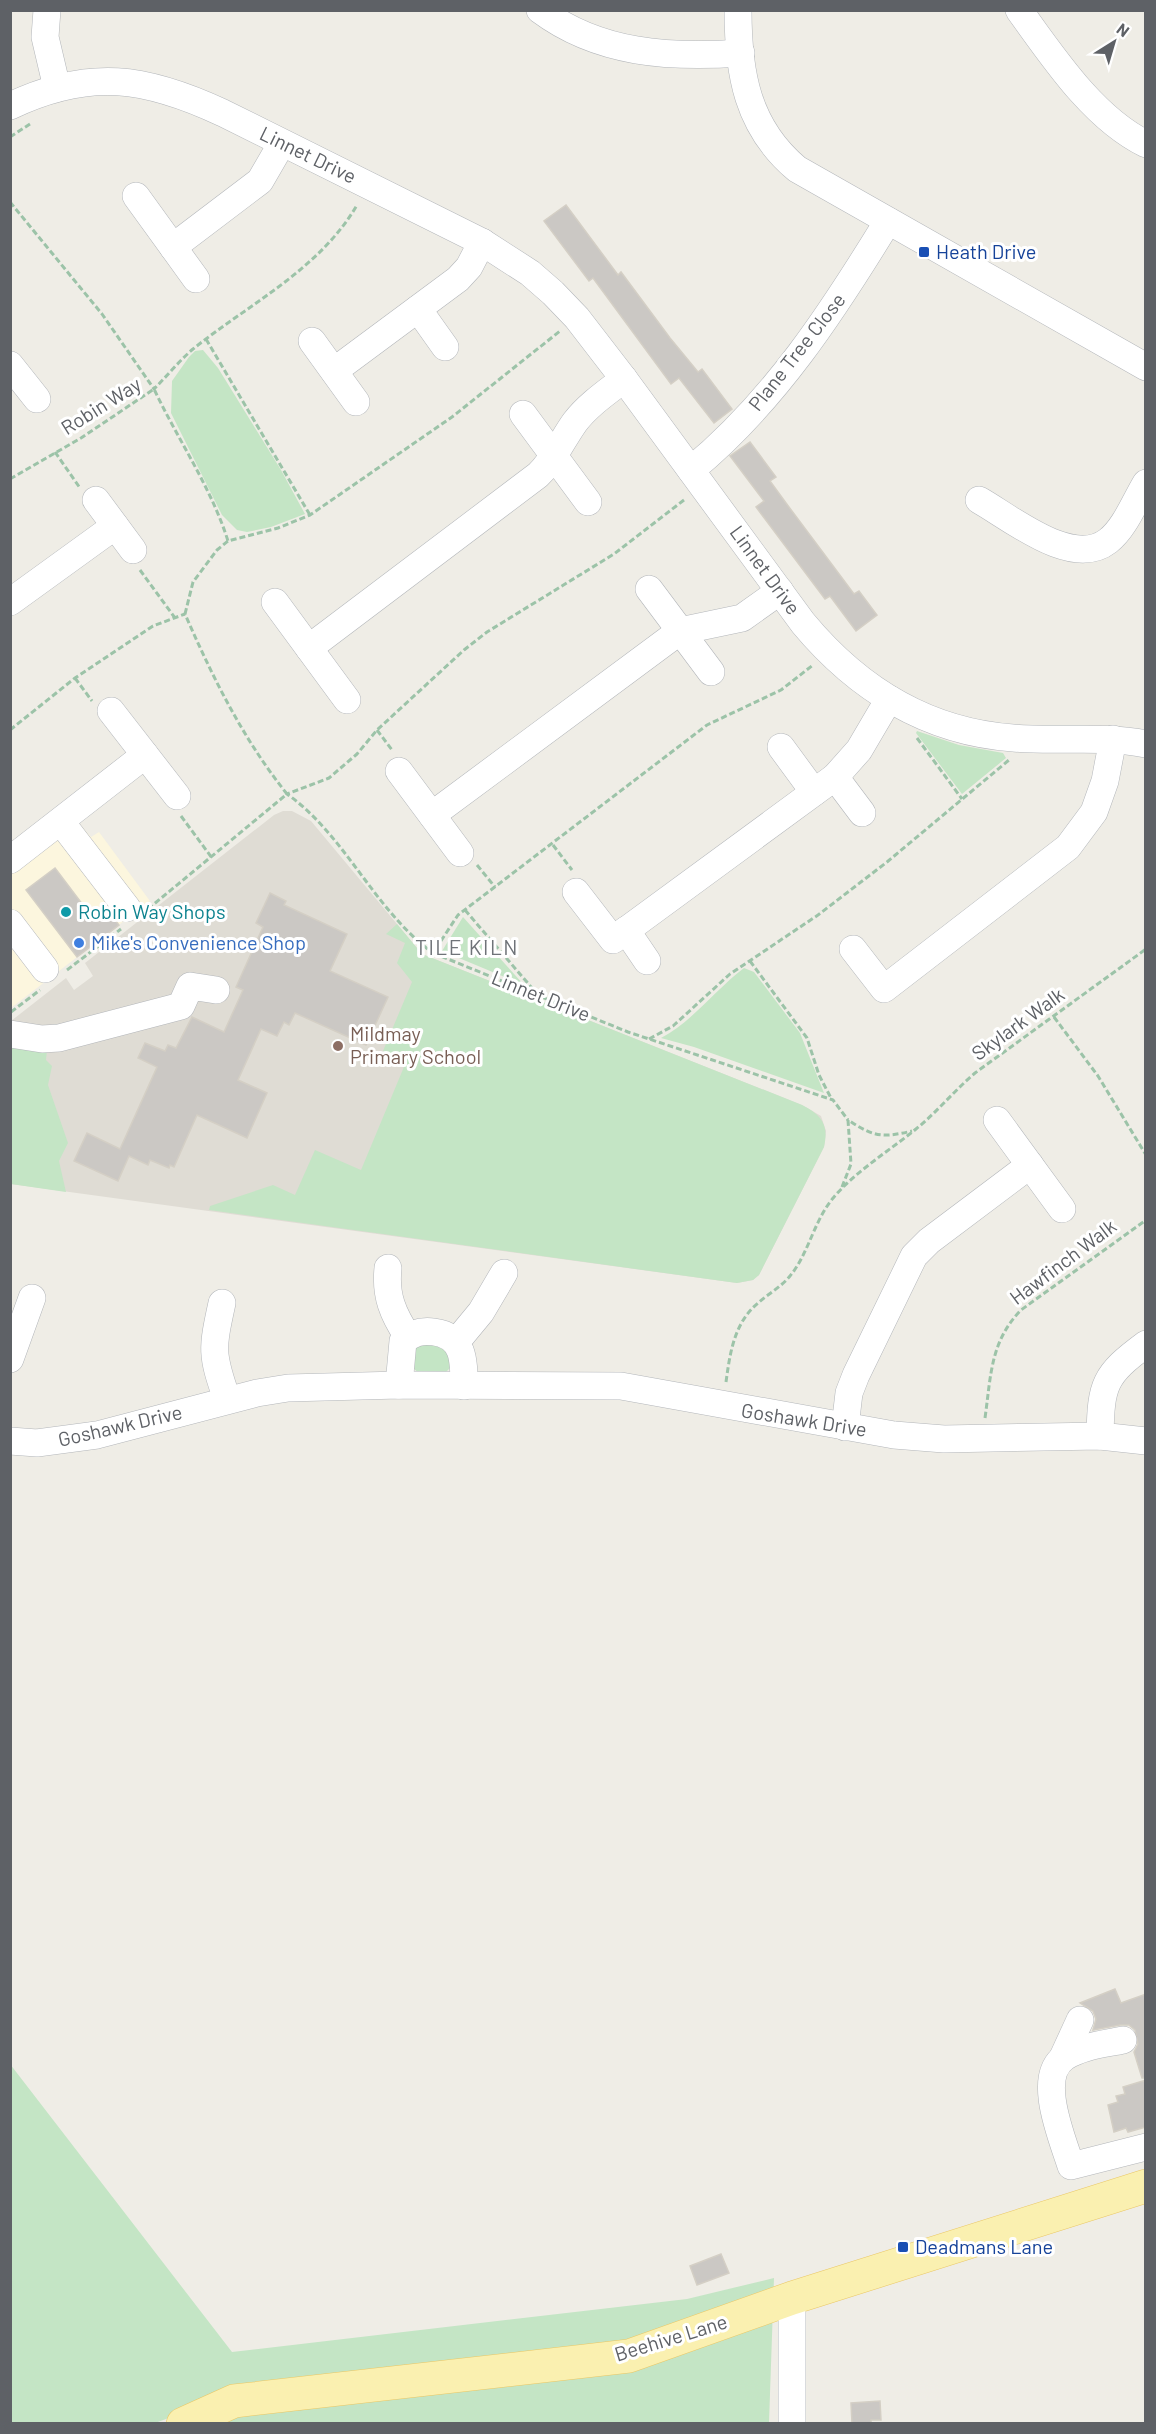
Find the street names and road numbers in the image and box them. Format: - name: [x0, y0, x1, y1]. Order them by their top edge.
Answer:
- street label: Linnet Drive: [256, 120, 361, 188]
- street label: Plane Tree Close: [743, 288, 850, 415]
- street label: Robin Way: [56, 371, 145, 439]
- street label: Linnet Drive: [725, 520, 806, 619]
- street label: Linnet Drive: [489, 964, 594, 1026]
- street label: Skylark Walk: [966, 982, 1068, 1065]
- street label: Hawfinch Walk: [1004, 1213, 1120, 1309]
- street label: Goshawk Drive: [740, 1397, 869, 1441]
- street label: Goshawk Drive: [55, 1399, 184, 1451]
- street label: Beehive Lane: [612, 2309, 730, 2366]

